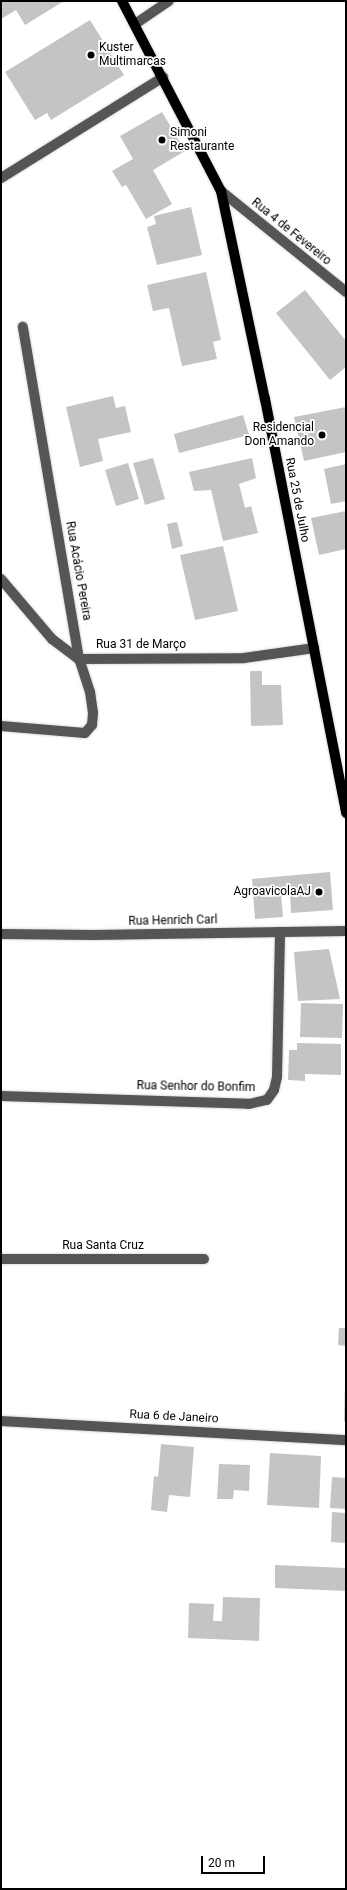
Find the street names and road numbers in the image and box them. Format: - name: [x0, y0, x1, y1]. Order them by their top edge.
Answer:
- street label: Rua 4 de Fevereiro: [248, 195, 334, 269]
- street label: Rua 25 de Julho: [282, 457, 312, 543]
- street label: Rua Acácio Pereira: [62, 520, 94, 622]
- street label: Rua 31 de Março: [96, 638, 186, 652]
- street label: Rua Henrich Carl: [128, 913, 218, 929]
- street label: Rua Senhor do Bonfim: [136, 1079, 256, 1095]
- street label: Rua Santa Cruz: [62, 1239, 144, 1253]
- street label: Rua 6 de Janeiro: [129, 1407, 219, 1427]

